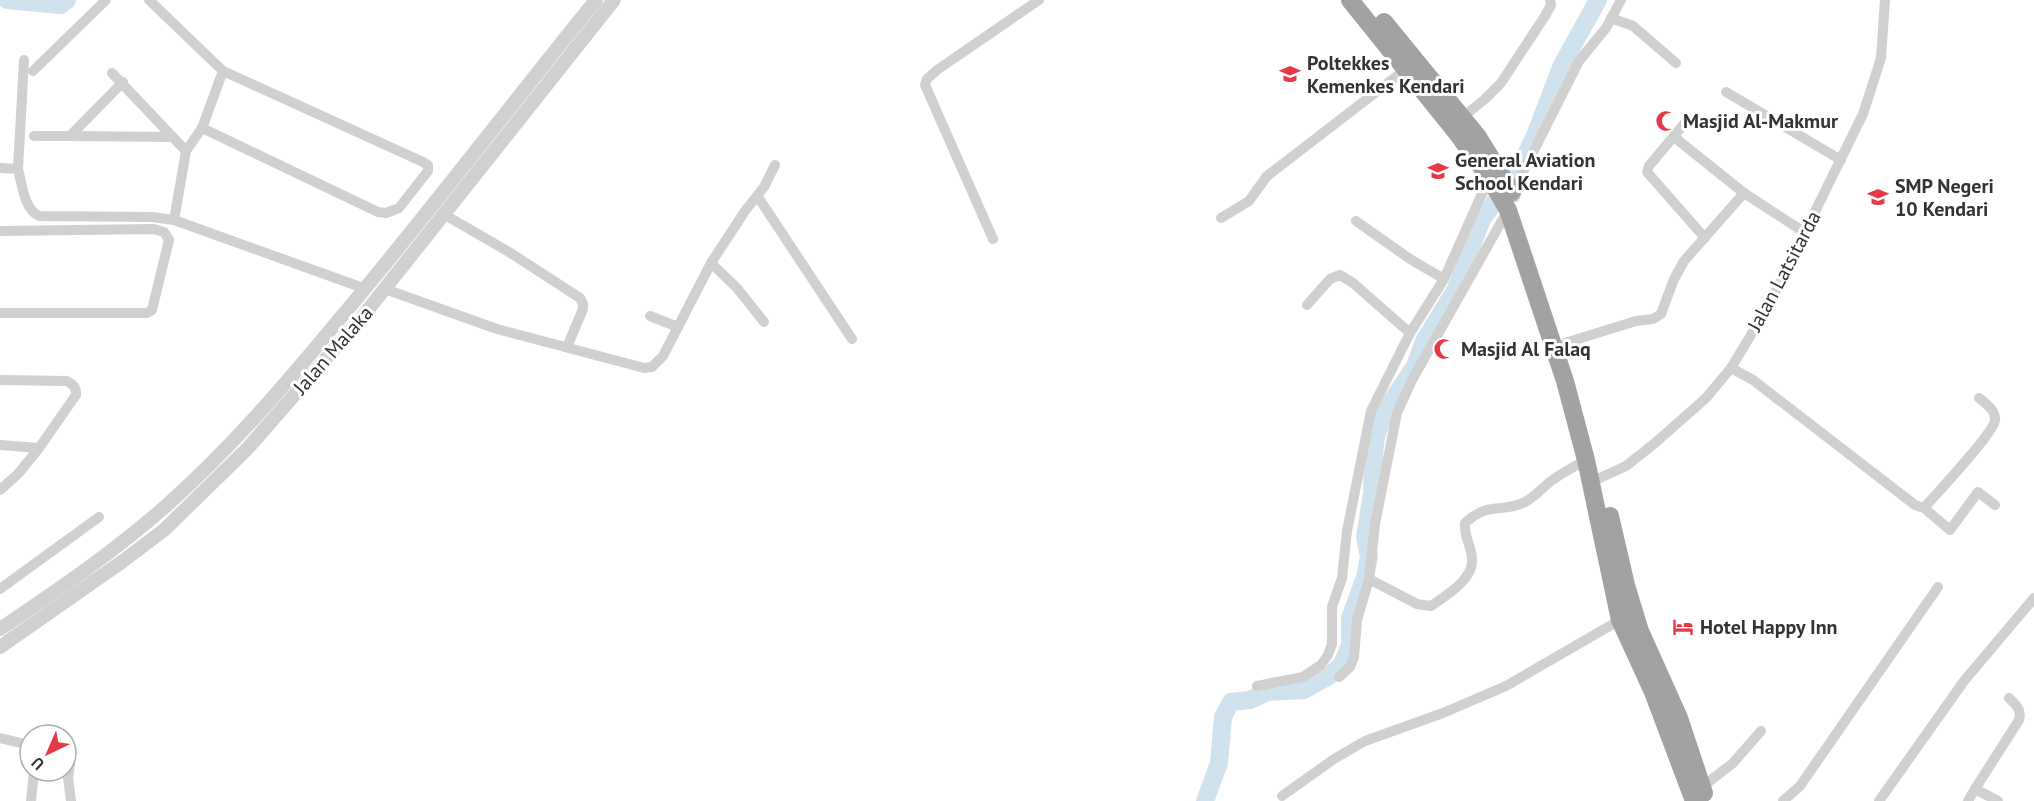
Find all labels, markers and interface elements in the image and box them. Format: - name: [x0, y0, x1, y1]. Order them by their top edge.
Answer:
- place label: Poltekkes Kemenkes Kendari: [1307, 50, 1465, 99]
- school or university icon: Poltekkes Kemenkes Kendari: [1278, 62, 1302, 86]
- place label: Masjid Al-Makmur: [1683, 108, 1838, 134]
- mosque icon: Masjid Al-Makmur: [1654, 109, 1678, 133]
- place label: General Aviation School Kendari: [1455, 147, 1595, 196]
- school or university icon: General Aviation School Kendari: [1426, 159, 1450, 183]
- place label: SMP Negeri 10 Kendari: [1895, 173, 1994, 222]
- school or university icon: SMP Negeri 10 Kendari: [1866, 185, 1890, 209]
- street label: Jalan Latsitarda: [1741, 206, 1827, 336]
- street label: Jalan Malaka: [287, 300, 378, 400]
- place label: Masjid Al Falaq: [1461, 336, 1591, 362]
- mosque icon: Masjid Al Falaq: [1432, 337, 1456, 361]
- place label: Hotel Happy Inn: [1700, 614, 1837, 640]
- hotel icon: Hotel Happy Inn: [1671, 615, 1695, 639]
- north arrow: [18, 723, 78, 783]
- text: U: [27, 753, 48, 774]

